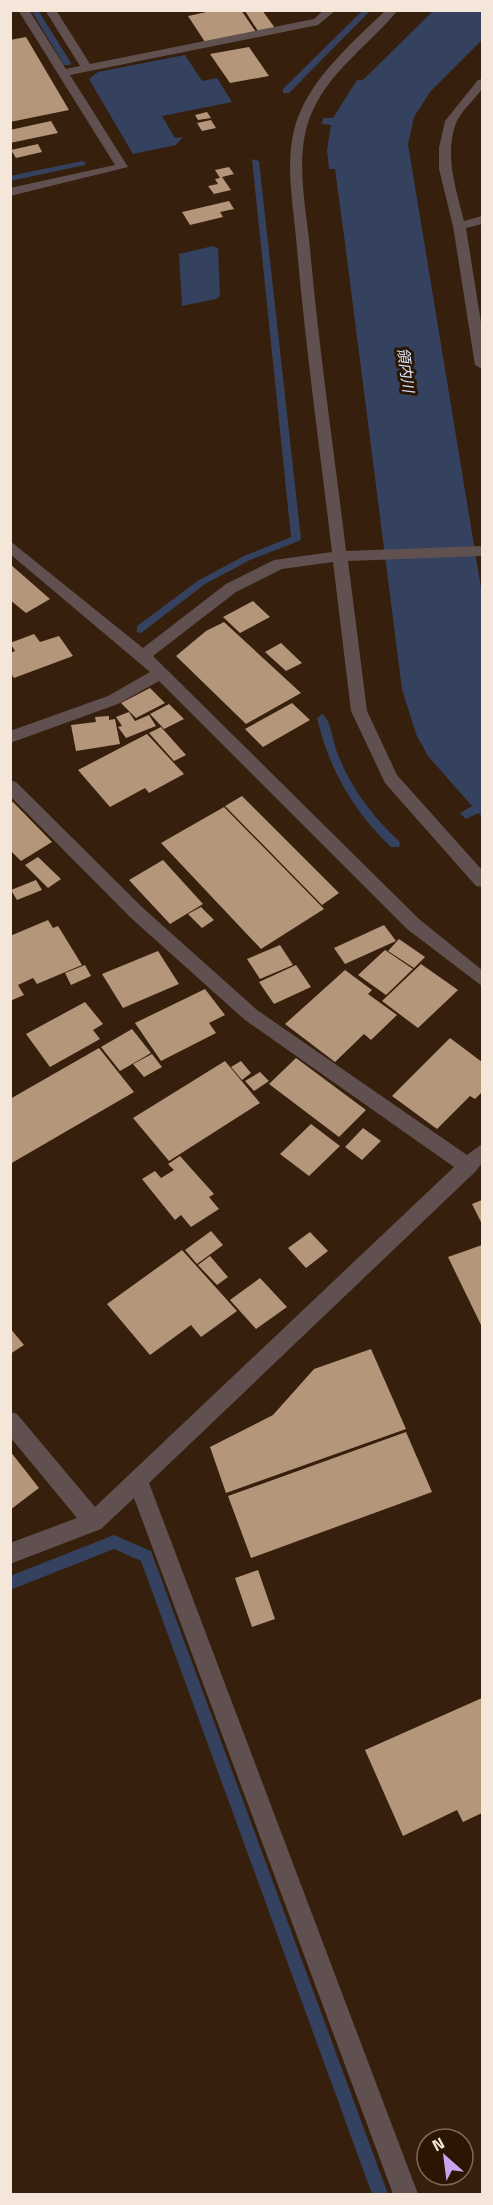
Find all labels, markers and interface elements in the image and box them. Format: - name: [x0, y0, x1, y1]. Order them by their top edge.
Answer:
- water label: 領内川: [392, 346, 420, 396]
- north arrow: [415, 2127, 475, 2187]
- text: N: [427, 2131, 448, 2157]

